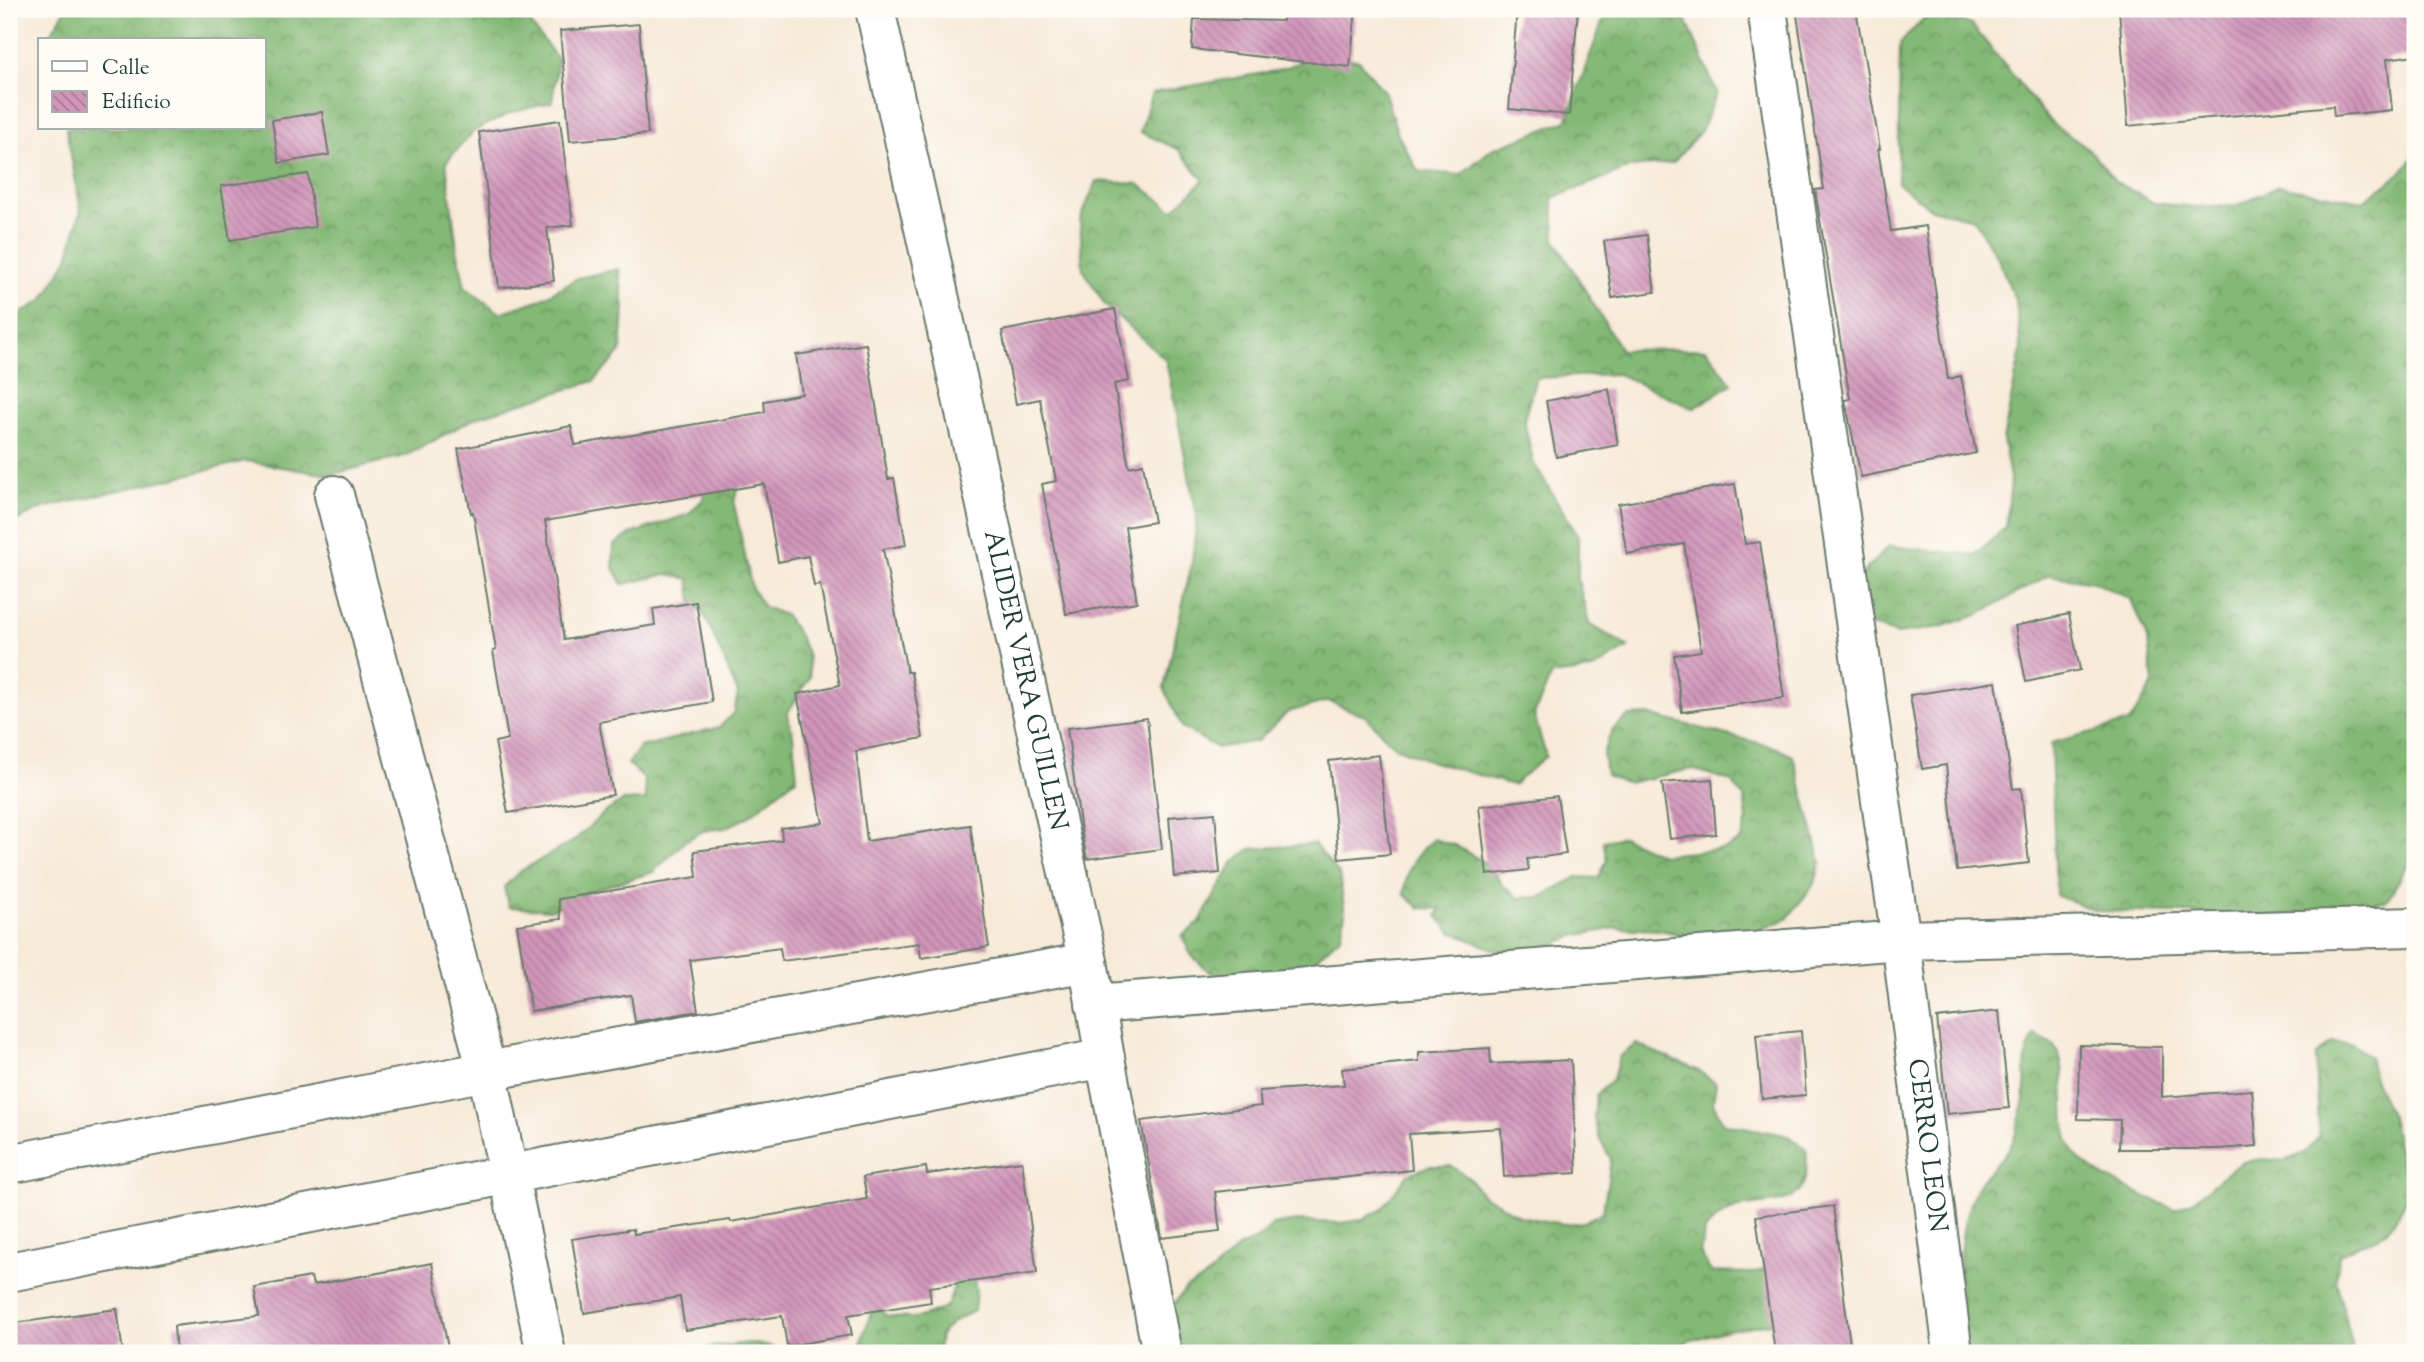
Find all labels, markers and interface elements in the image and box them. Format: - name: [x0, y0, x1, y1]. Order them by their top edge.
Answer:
- legend: [38, 38, 266, 130]
- text: Calle: [102, 54, 150, 84]
- text: Edificio: [102, 88, 171, 118]
- street label: ALIDER VERA GUILLEN: [974, 527, 1077, 834]
- street label: CERRO LEON: [1898, 1057, 1956, 1235]

